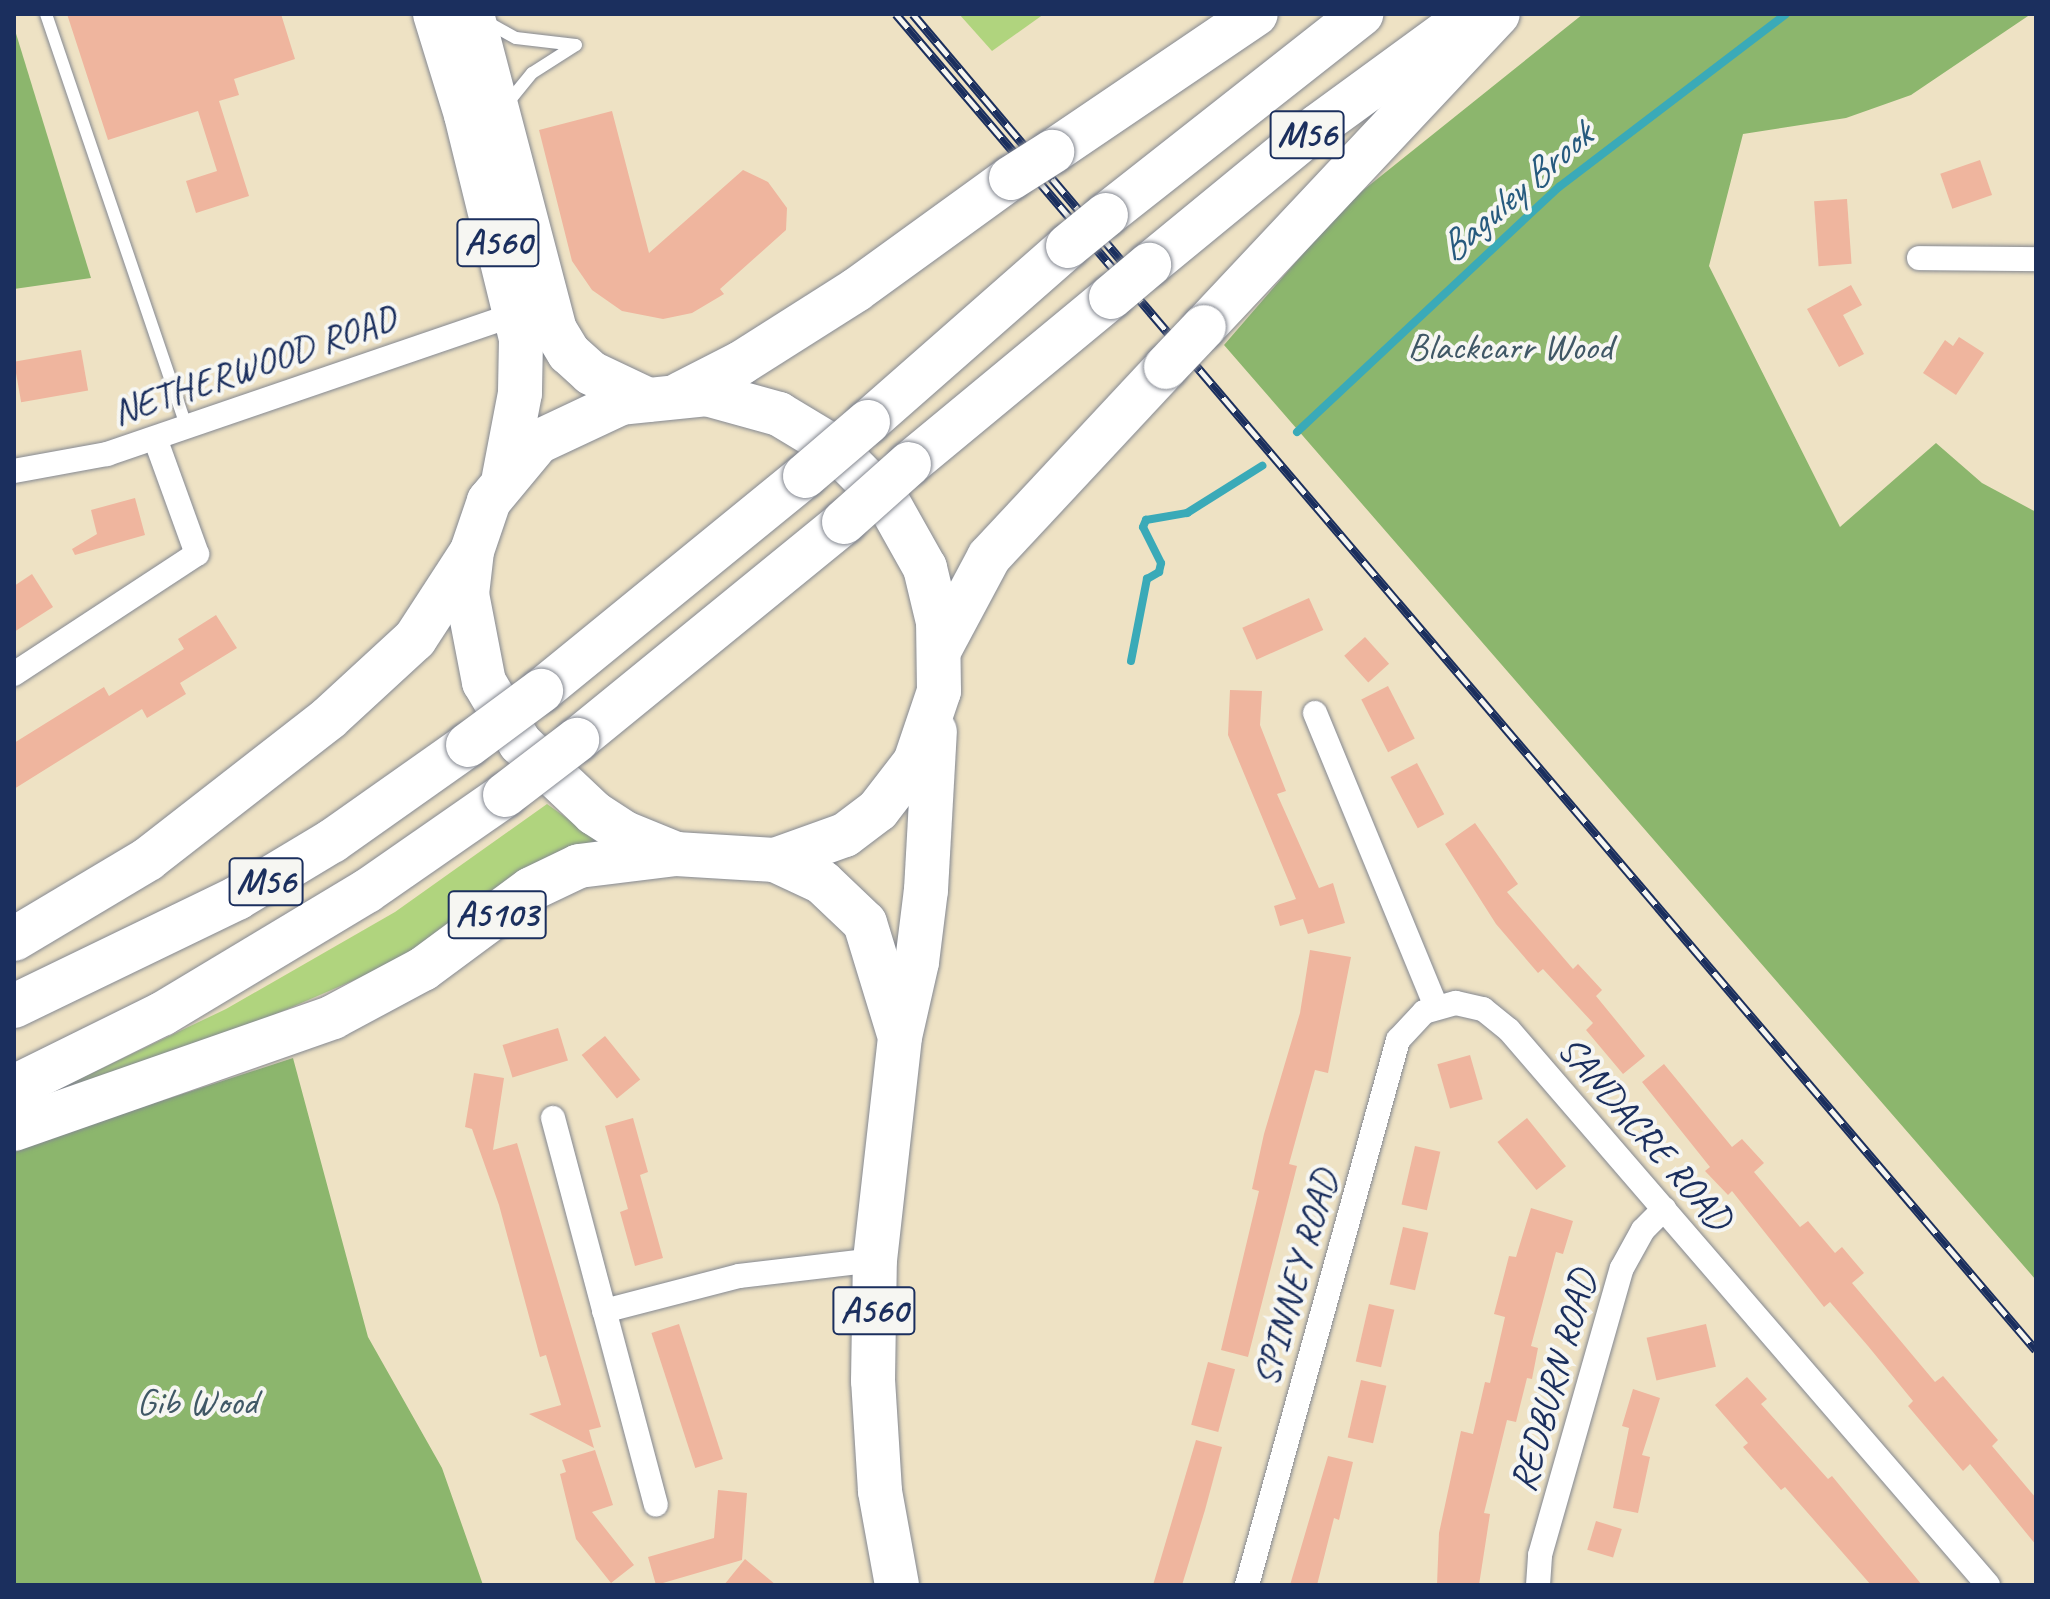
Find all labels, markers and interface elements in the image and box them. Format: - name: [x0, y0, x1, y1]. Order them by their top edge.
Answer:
- road number: M56: [1269, 103, 1345, 167]
- water label: Baguley Brook: [1428, 112, 1602, 272]
- road number: A560: [456, 211, 540, 275]
- street label: NETHERWOOD ROAD: [105, 295, 403, 435]
- park label: Blackcarr Wood: [1408, 324, 1612, 370]
- road number: M56: [228, 850, 304, 914]
- road number: A5103: [447, 883, 547, 947]
- street label: SANDACRE ROAD: [1548, 1026, 1742, 1240]
- street label: SPINNEY ROAD: [1242, 1164, 1348, 1392]
- street label: REDBURN ROAD: [1499, 1264, 1607, 1498]
- road number: A560: [832, 1279, 916, 1343]
- park label: Gib Wood: [137, 1379, 257, 1425]

